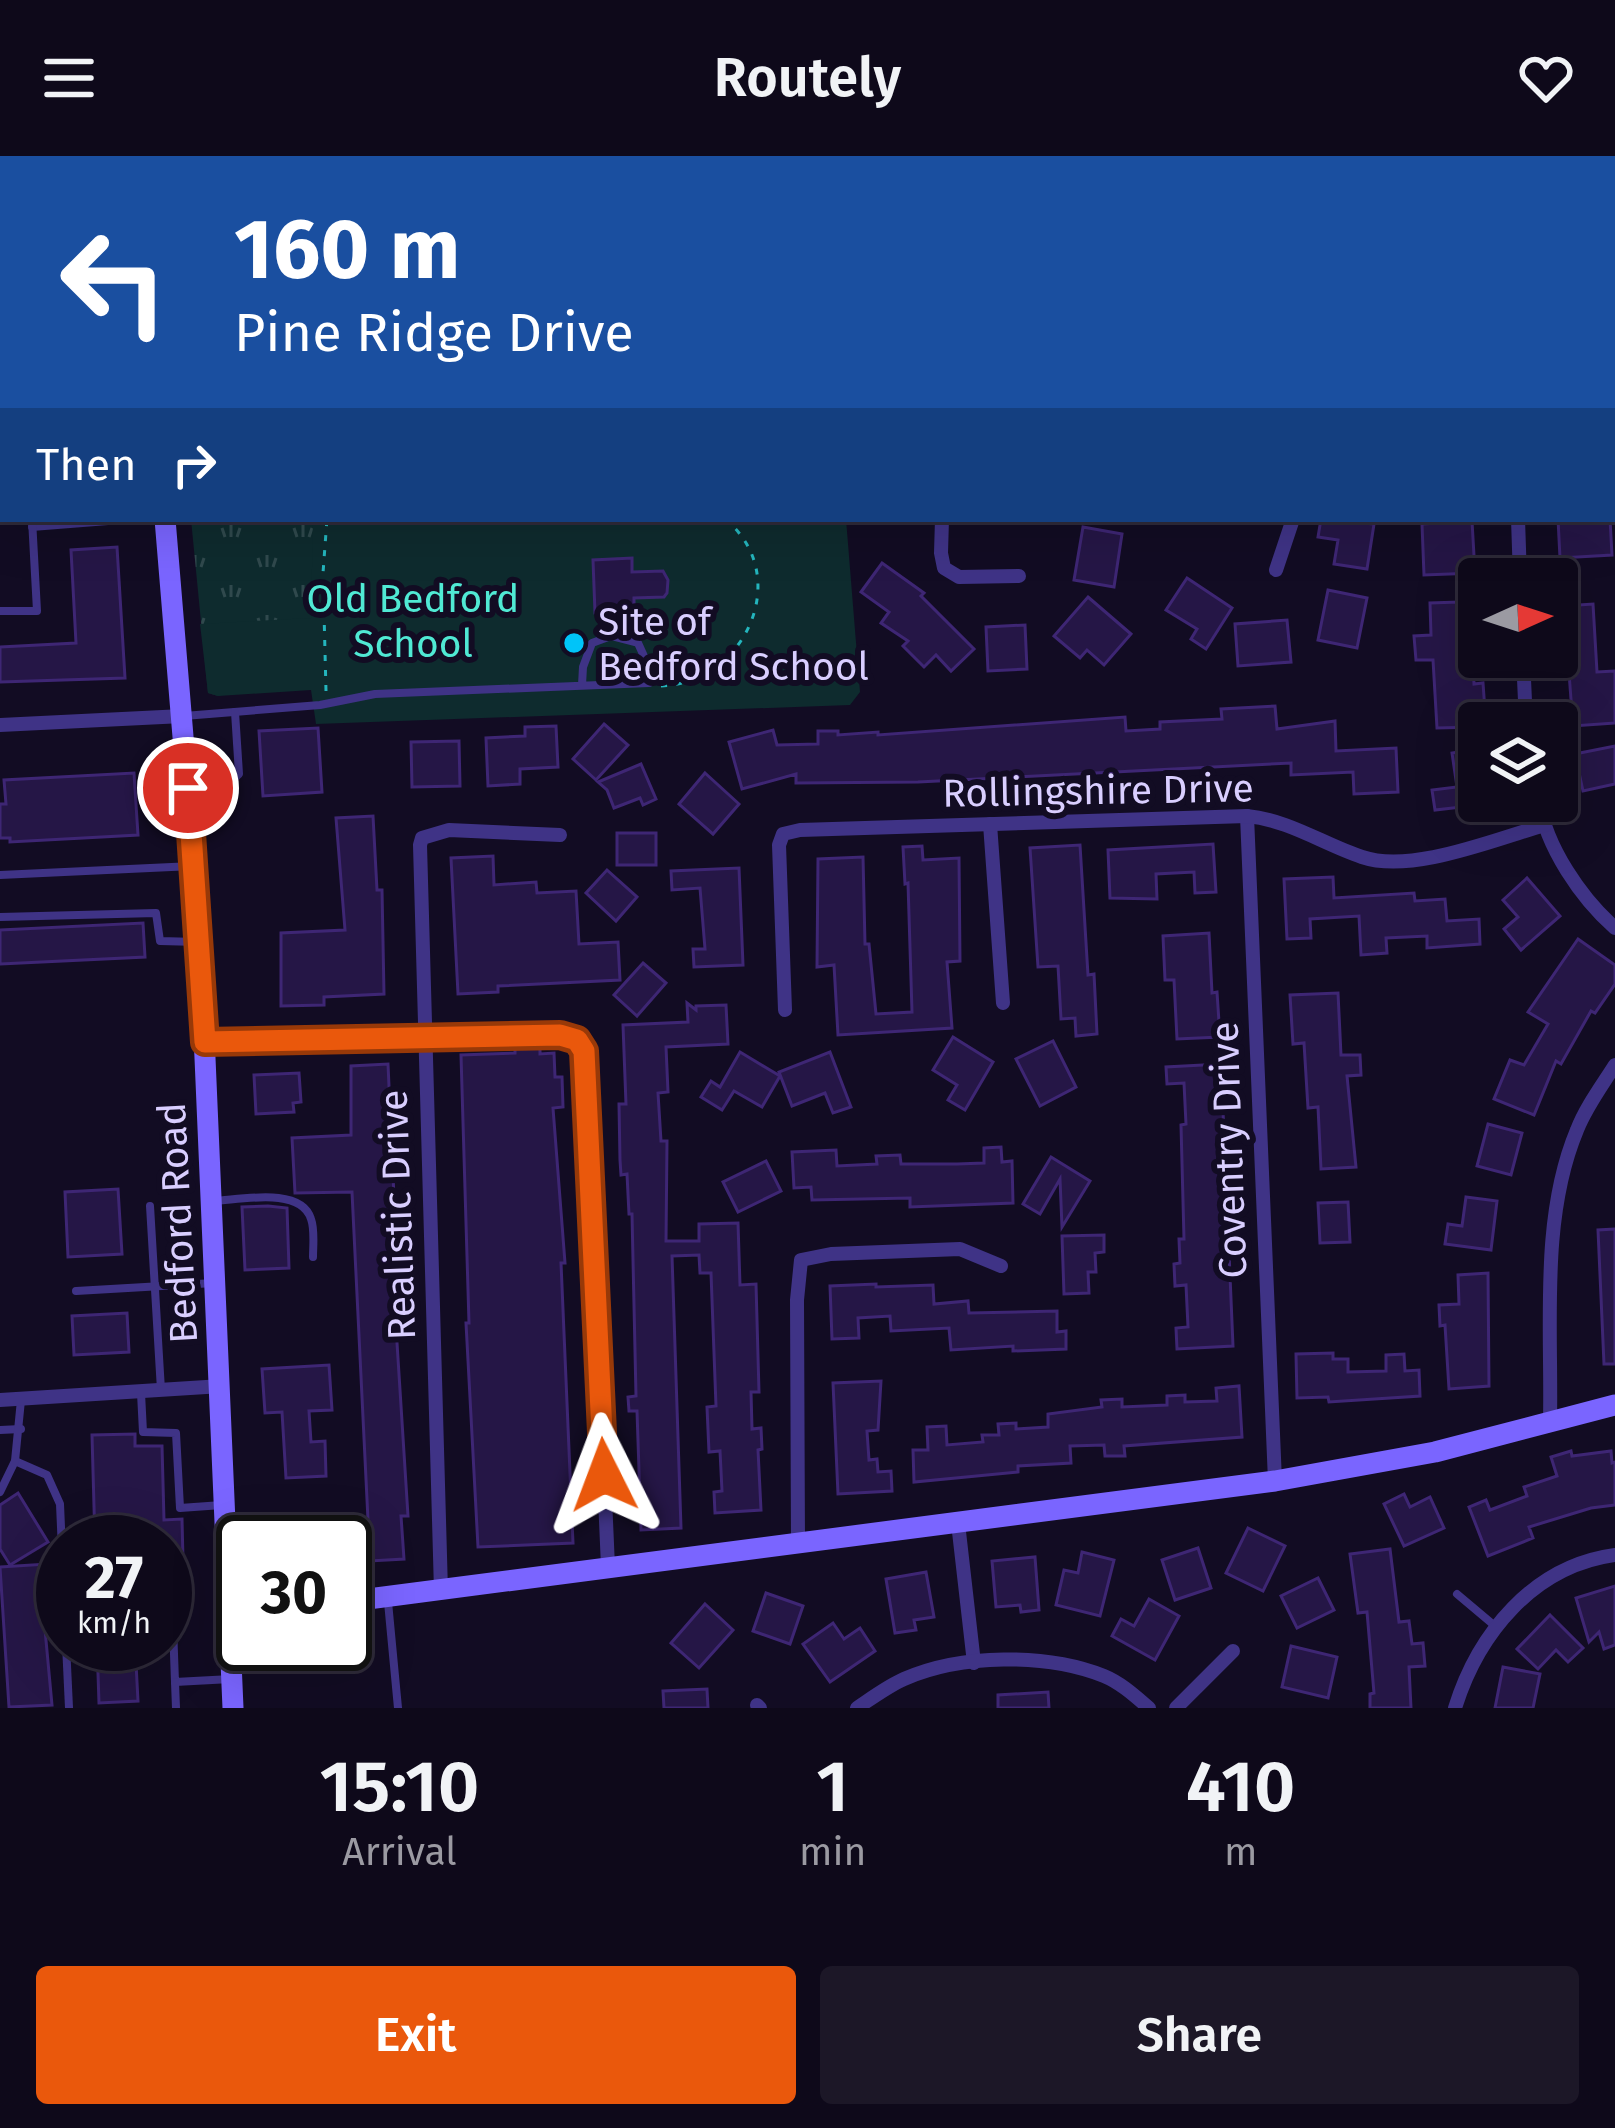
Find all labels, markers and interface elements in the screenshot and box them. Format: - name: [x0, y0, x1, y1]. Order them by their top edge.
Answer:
- icon: menu: [36, 45, 102, 111]
- icon: heart: [1513, 45, 1579, 111]
- text: Routely: [714, 46, 901, 110]
- text: 160 m: [234, 199, 460, 300]
- icon: left: [36, 204, 192, 360]
- text: Pine Ridge Drive: [234, 301, 634, 365]
- icon: right: [161, 432, 227, 498]
- text: Then: [36, 438, 137, 492]
- north arrow: [1458, 558, 1578, 678]
- map controls: [1458, 558, 1578, 822]
- park label: Old Bedford School: [307, 576, 519, 667]
- place label: Site of Bedford School: [598, 599, 869, 690]
- marker: Site of Bedford School: [561, 630, 587, 656]
- button: layers: [1458, 702, 1578, 822]
- pin: [137, 737, 239, 839]
- icon: arrive: [155, 755, 221, 821]
- street label: Rollingshire Drive: [942, 765, 1254, 817]
- street label: Coventry Drive: [1202, 1021, 1256, 1279]
- street label: Realistic Drive: [371, 1089, 425, 1341]
- street label: Bedford Road: [149, 1101, 207, 1345]
- position arrow: [541, 1412, 667, 1538]
- speed limit sign: 30: [216, 1515, 372, 1671]
- text: 27: [85, 1542, 143, 1614]
- text: km/h: [77, 1605, 151, 1641]
- text: 15:10: [319, 1744, 480, 1830]
- text: 1: [816, 1744, 849, 1830]
- text: 410: [1186, 1744, 1295, 1830]
- text: Arrival: [342, 1829, 457, 1875]
- text: min: [799, 1829, 866, 1875]
- text: m: [1224, 1829, 1257, 1875]
- button: Exit: [36, 1966, 796, 2104]
- button: Share: [820, 1966, 1579, 2104]

